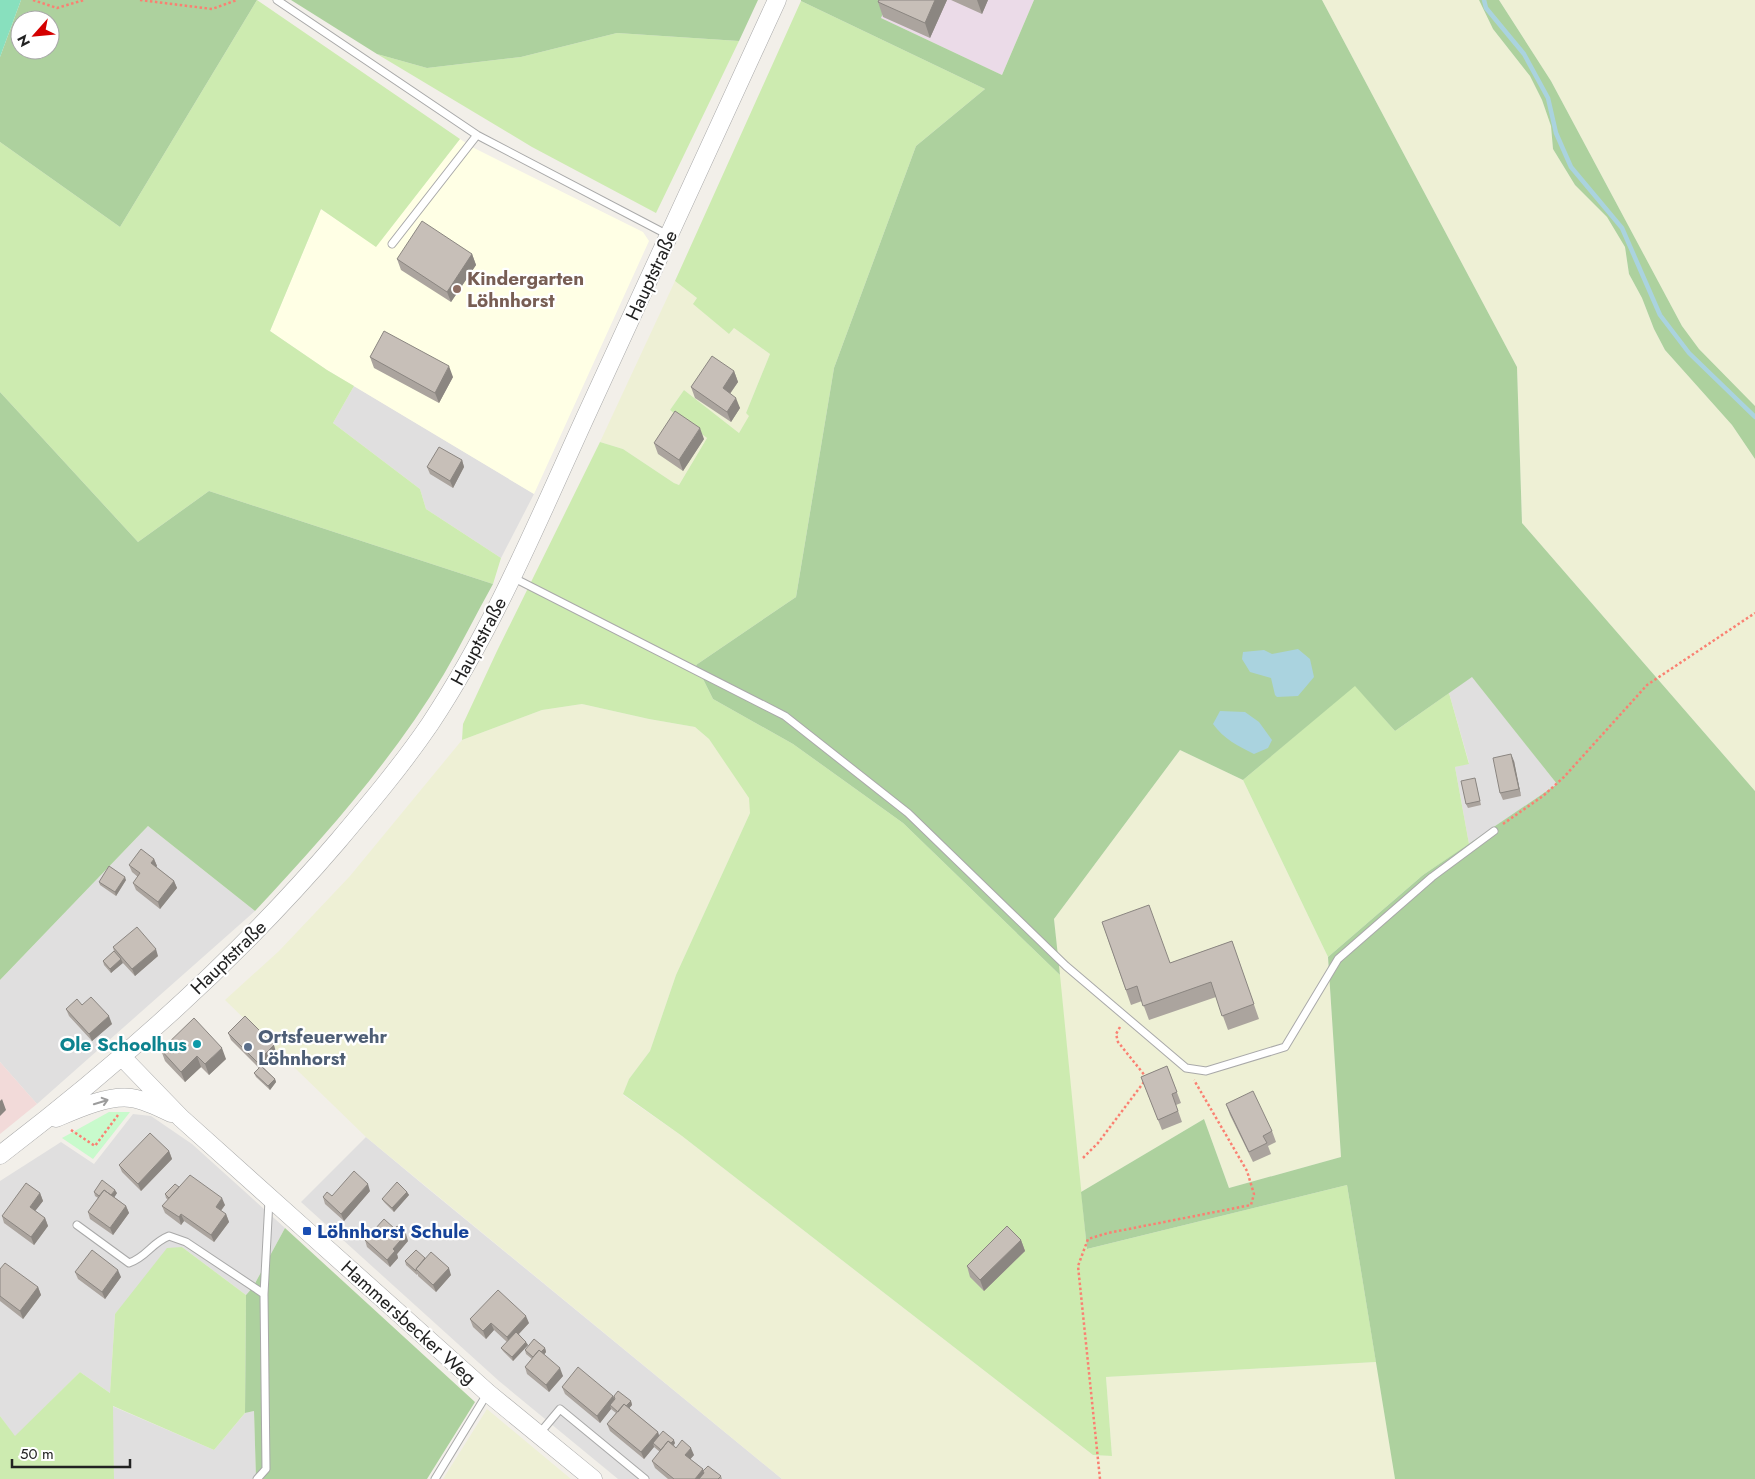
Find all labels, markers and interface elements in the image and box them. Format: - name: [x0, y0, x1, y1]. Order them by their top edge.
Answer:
- north arrow: [10, 10, 60, 60]
- text: N: [12, 31, 35, 50]
- street label: Hauptstraße: [619, 226, 684, 325]
- place label: Kindergarten Löhnhorst: [467, 265, 584, 314]
- marker: Kindergarten Löhnhorst: [451, 283, 463, 295]
- street label: Hauptstraße: [444, 592, 513, 690]
- street label: Hauptstraße: [184, 914, 273, 1001]
- place label: Ortsfeuerwehr Löhnhorst: [258, 1023, 388, 1072]
- place label: Ole Schoolhus: [60, 1031, 187, 1058]
- marker: Ole Schoolhus: [191, 1038, 203, 1050]
- marker: Ortsfeuerwehr Löhnhorst: [242, 1041, 254, 1053]
- one-way arrow: [93, 1097, 109, 1107]
- place label: Löhnhorst Schule: [317, 1218, 469, 1245]
- marker: Löhnhorst Schule: [301, 1225, 313, 1237]
- street label: Hammersbecker Weg: [335, 1254, 482, 1391]
- scale bar: [12, 1436, 130, 1468]
- text: 50 m: [20, 1443, 54, 1465]

